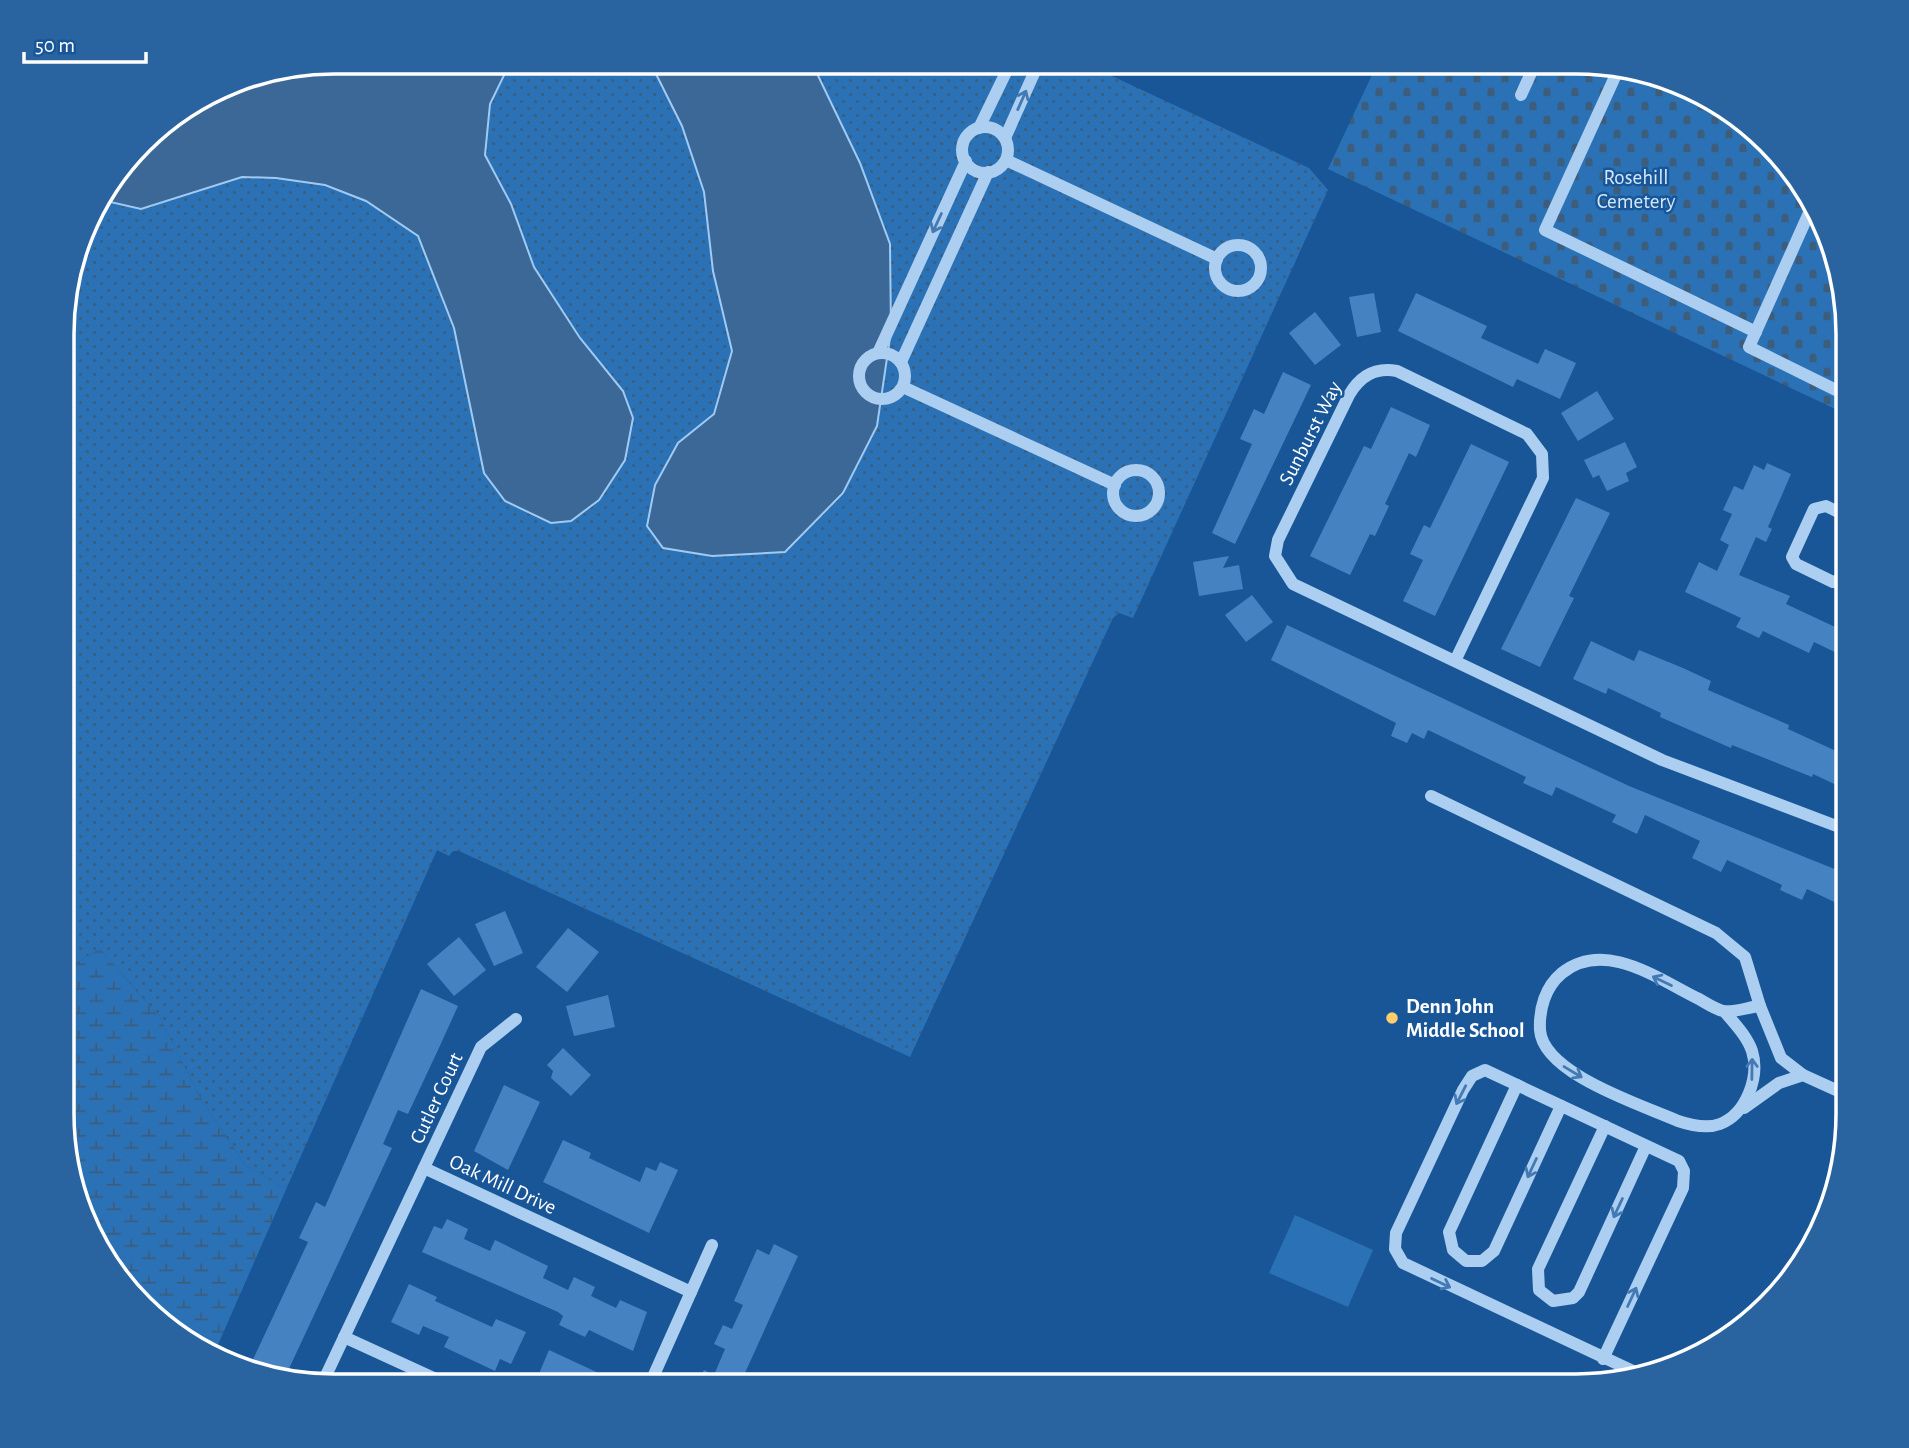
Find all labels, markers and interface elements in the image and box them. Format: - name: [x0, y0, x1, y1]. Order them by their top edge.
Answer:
- scale bar: [24, 21, 147, 65]
- text: 50 m: [35, 35, 75, 56]
- one-way arrow: [1016, 90, 1029, 111]
- park label: Rosehill Cemetery: [1597, 167, 1675, 212]
- one-way arrow: [930, 212, 944, 233]
- street label: Sunburst Way: [1275, 378, 1346, 488]
- one-way arrow: [1652, 974, 1673, 988]
- place label: Denn John Middle School: [1406, 996, 1525, 1041]
- marker: Denn John Middle School: [1384, 1010, 1400, 1026]
- street label: Cutler Court: [406, 1049, 467, 1147]
- one-way arrow: [1745, 1058, 1759, 1081]
- one-way arrow: [1562, 1065, 1582, 1079]
- one-way arrow: [1454, 1084, 1468, 1105]
- street label: Oak Mill Drive: [446, 1151, 559, 1218]
- one-way arrow: [1525, 1157, 1538, 1178]
- one-way arrow: [1611, 1197, 1624, 1218]
- one-way arrow: [1430, 1276, 1451, 1290]
- one-way arrow: [1626, 1287, 1639, 1308]

